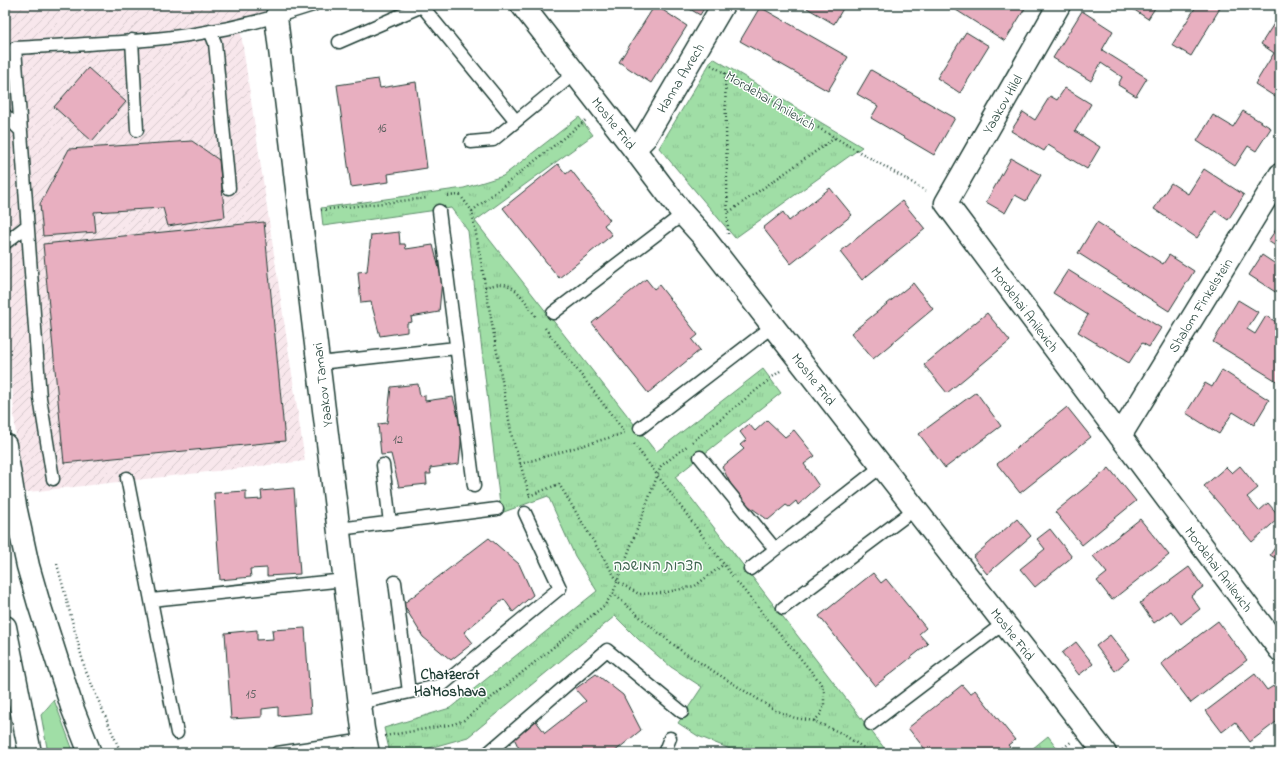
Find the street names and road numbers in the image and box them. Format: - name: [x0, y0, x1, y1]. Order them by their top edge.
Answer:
- street label: Hanna Avrech: [652, 40, 710, 118]
- street label: Mordehai Anilevich: [721, 66, 819, 137]
- street label: Yaakov Hilel: [978, 71, 1029, 138]
- street label: Moshe Frid: [585, 93, 640, 155]
- street label: Shalom Finkelstein: [1164, 254, 1239, 357]
- street label: Mordehai Anilevich: [985, 263, 1063, 357]
- street label: Yaakov Tamari: [308, 341, 339, 428]
- street label: Moshe Frid: [785, 349, 840, 411]
- street label: Mordehai Anilevich: [1179, 523, 1257, 617]
- street label: Moshe Frid: [984, 604, 1039, 666]

